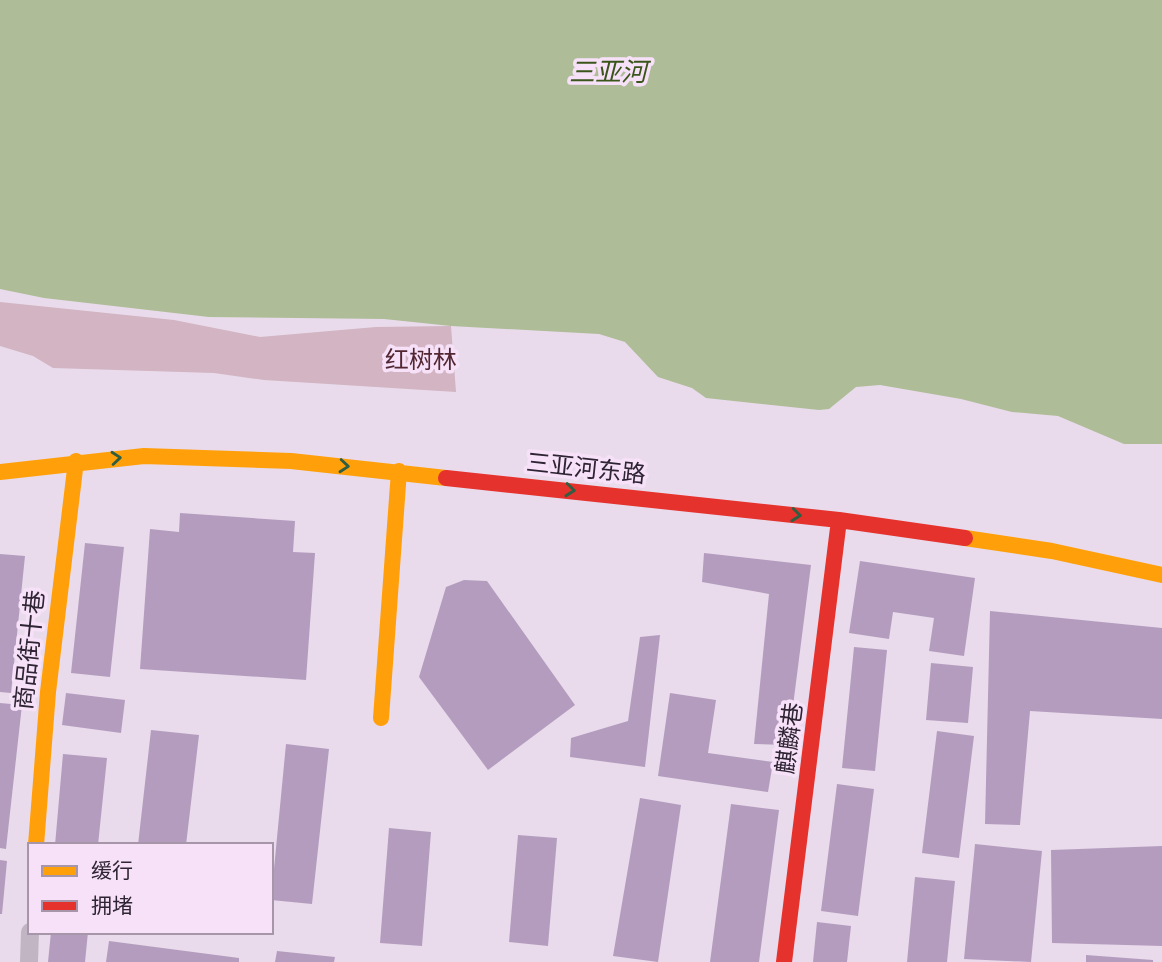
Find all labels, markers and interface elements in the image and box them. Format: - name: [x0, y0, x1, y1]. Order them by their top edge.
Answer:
- water label: 三亚河: [569, 54, 652, 90]
- park label: 红树林: [385, 343, 457, 376]
- street label: 三亚河东路: [525, 445, 647, 491]
- one-way arrow: [111, 451, 122, 466]
- one-way arrow: [338, 458, 349, 473]
- one-way arrow: [564, 482, 576, 497]
- one-way arrow: [790, 507, 802, 522]
- street label: 商品街十巷: [6, 589, 52, 711]
- street label: 麒麟巷: [768, 700, 810, 776]
- legend: [28, 843, 273, 934]
- text: 缓行: [91, 856, 133, 885]
- text: 拥堵: [91, 891, 133, 920]

